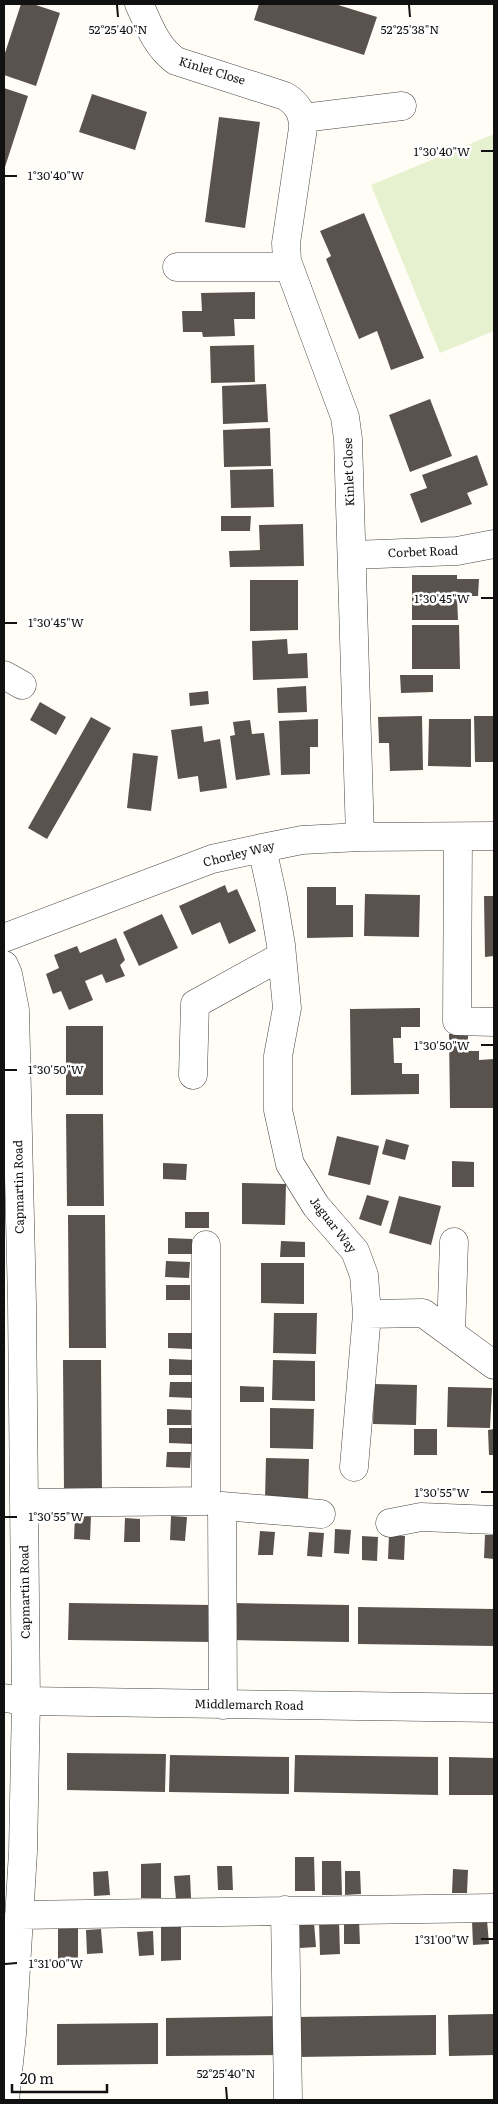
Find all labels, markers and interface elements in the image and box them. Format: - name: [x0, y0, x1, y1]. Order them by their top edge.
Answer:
- text: 52°25'40"N: [88, 20, 148, 38]
- text: 52°25'38"N: [381, 20, 439, 38]
- street label: Kinlet Close: [177, 51, 248, 89]
- text: 1°30'40"W: [414, 142, 470, 160]
- text: 1°30'40"W: [28, 166, 84, 184]
- street label: Kinlet Close: [338, 437, 358, 507]
- street label: Corbet Road: [387, 541, 459, 561]
- text: 1°30'45"W: [414, 589, 470, 607]
- text: 1°30'45"W: [28, 613, 84, 631]
- street label: Chorley Way: [201, 835, 277, 871]
- text: 1°30'50"W: [414, 1036, 470, 1054]
- text: 1°30'50"W: [28, 1060, 84, 1078]
- street label: Capmartin Road: [8, 1139, 28, 1234]
- street label: Jaguar Way: [306, 1192, 362, 1256]
- text: 1°30'55"W: [414, 1483, 470, 1501]
- text: 1°30'55"W: [28, 1507, 84, 1525]
- street label: Capmartin Road: [14, 1544, 34, 1639]
- street label: Middlemarch Road: [194, 1694, 305, 1714]
- text: 1°31'00"W: [415, 1930, 469, 1948]
- text: 1°31'00"W: [29, 1954, 83, 1972]
- scale bar: [12, 2062, 108, 2094]
- text: 52°25'40"N: [196, 2064, 256, 2082]
- text: 20 m: [20, 2066, 54, 2089]

